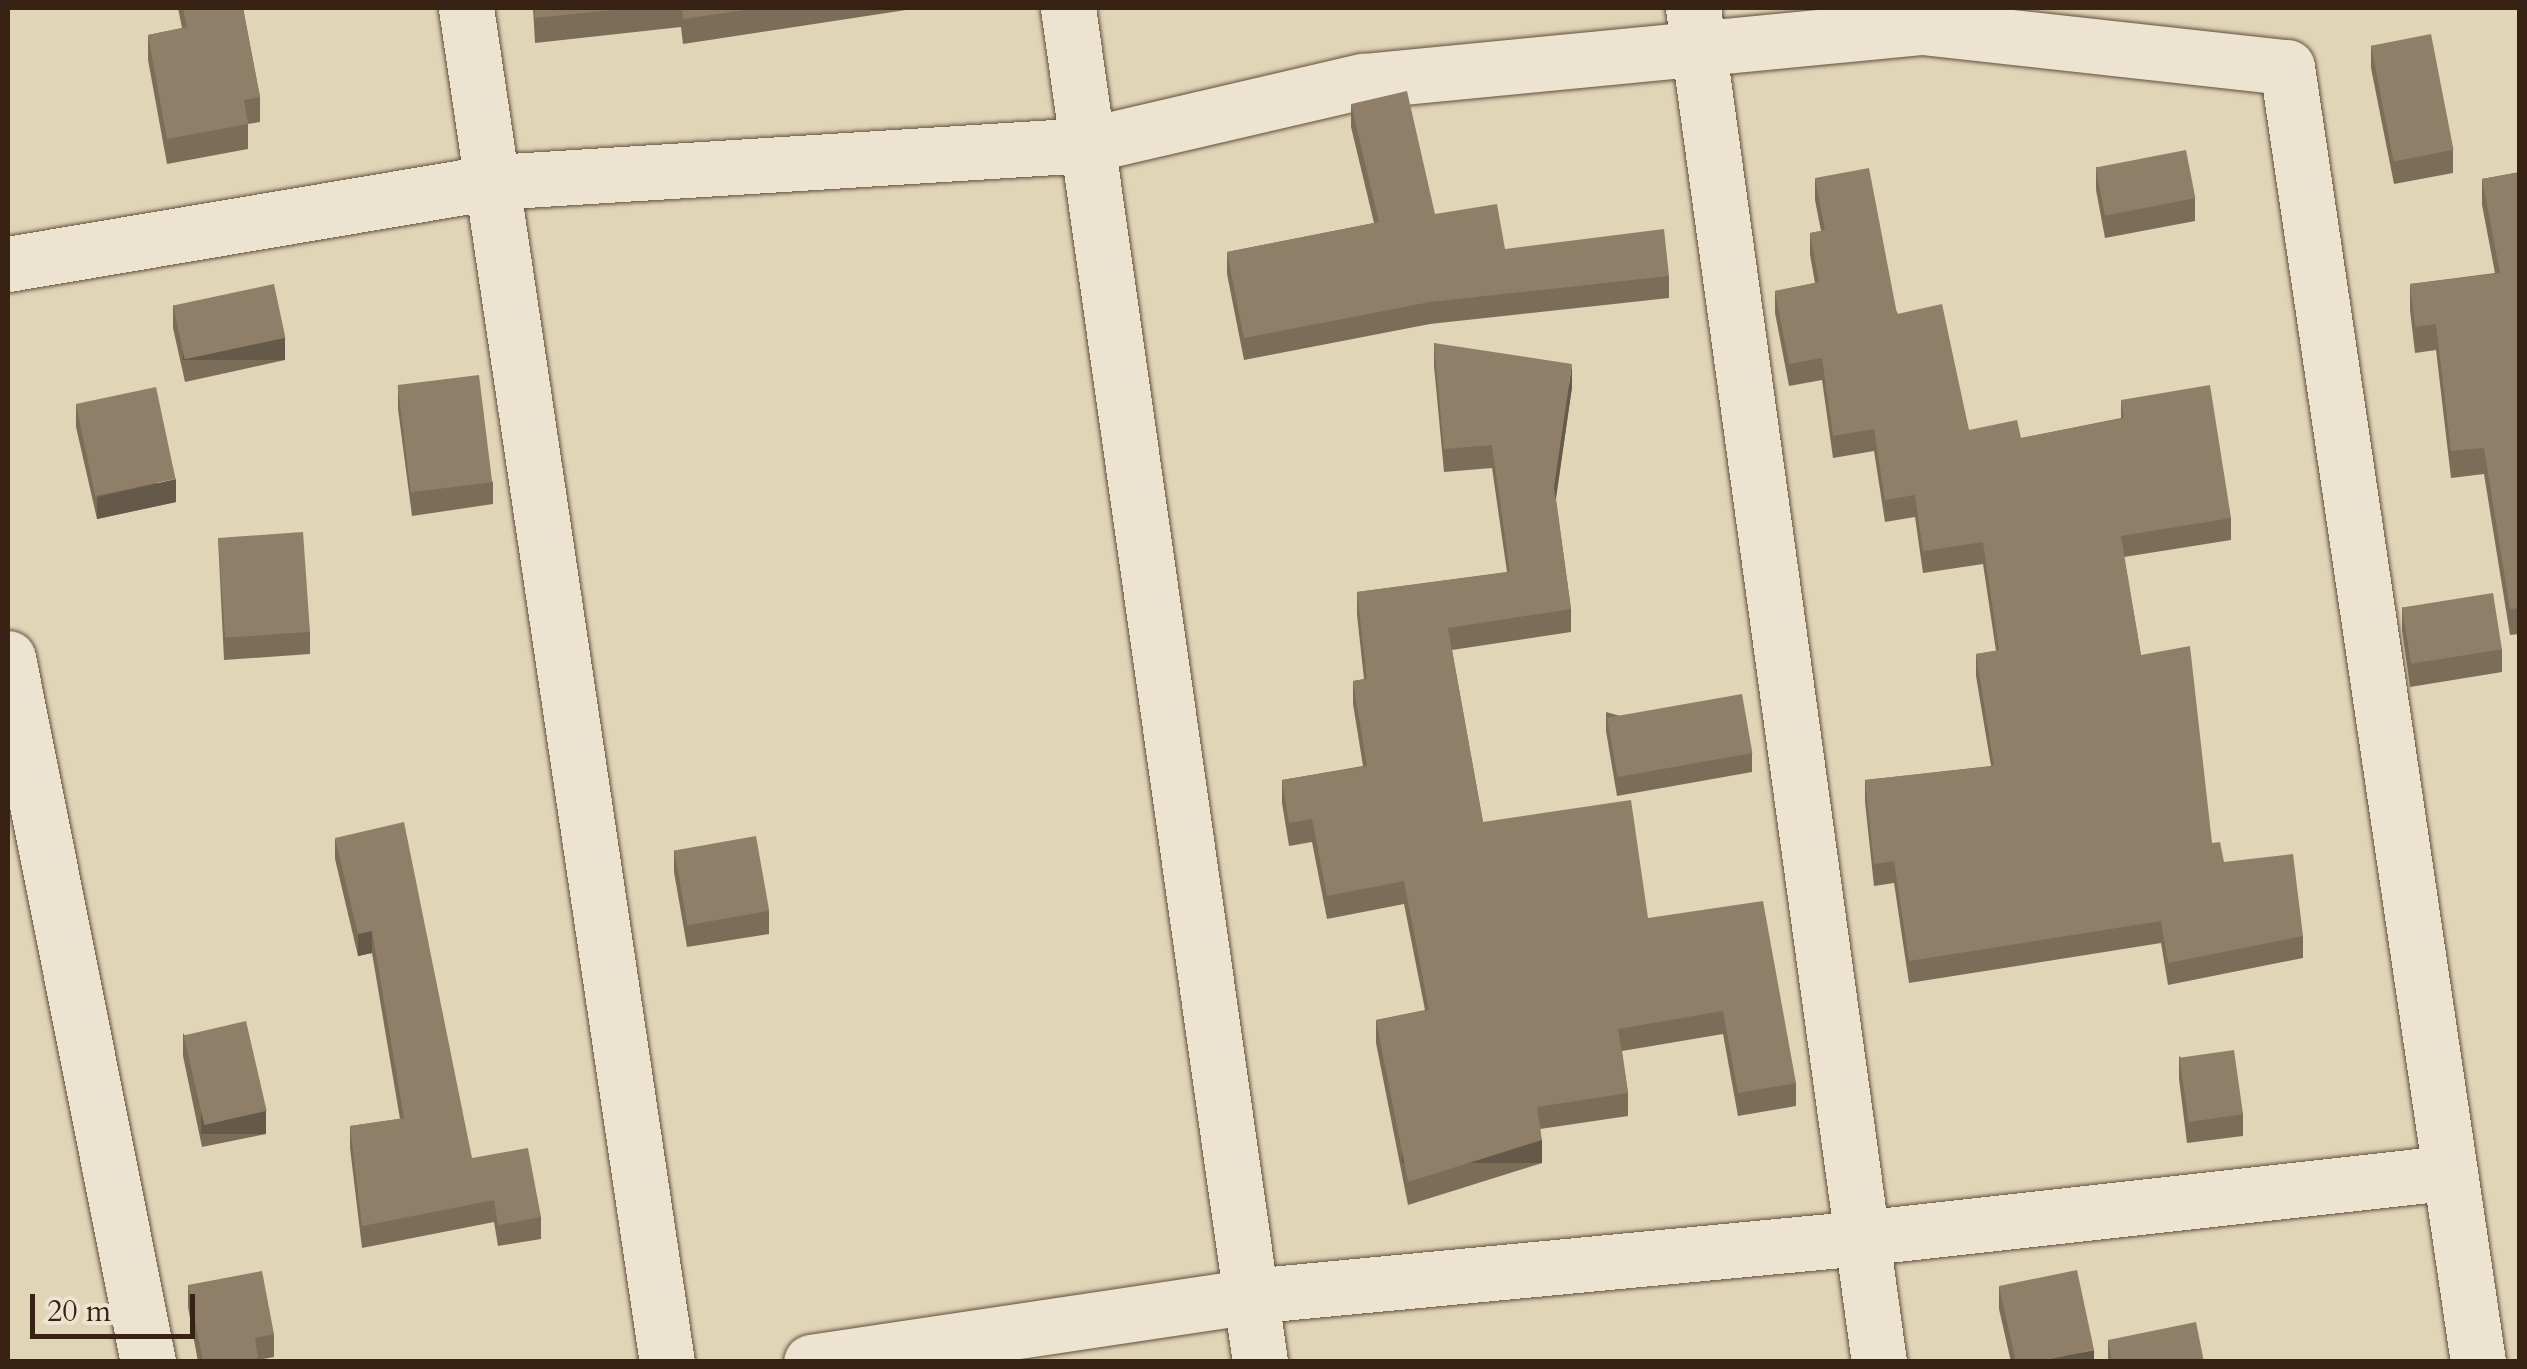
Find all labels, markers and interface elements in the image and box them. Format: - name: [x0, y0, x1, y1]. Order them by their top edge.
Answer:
- scale bar: [35, 1274, 200, 1336]
- text: 20 m: [47, 1291, 111, 1332]

